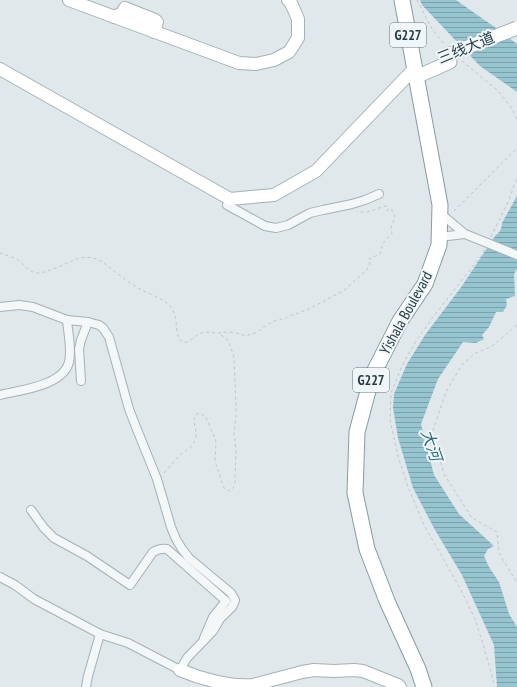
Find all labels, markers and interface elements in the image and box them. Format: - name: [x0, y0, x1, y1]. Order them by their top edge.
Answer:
- road number: G227: [390, 23, 426, 47]
- street label: 三线大道: [434, 27, 497, 68]
- street label: Yishala Boulevard: [375, 268, 436, 358]
- road number: G227: [353, 368, 389, 392]
- water label: 大河: [417, 427, 448, 466]

